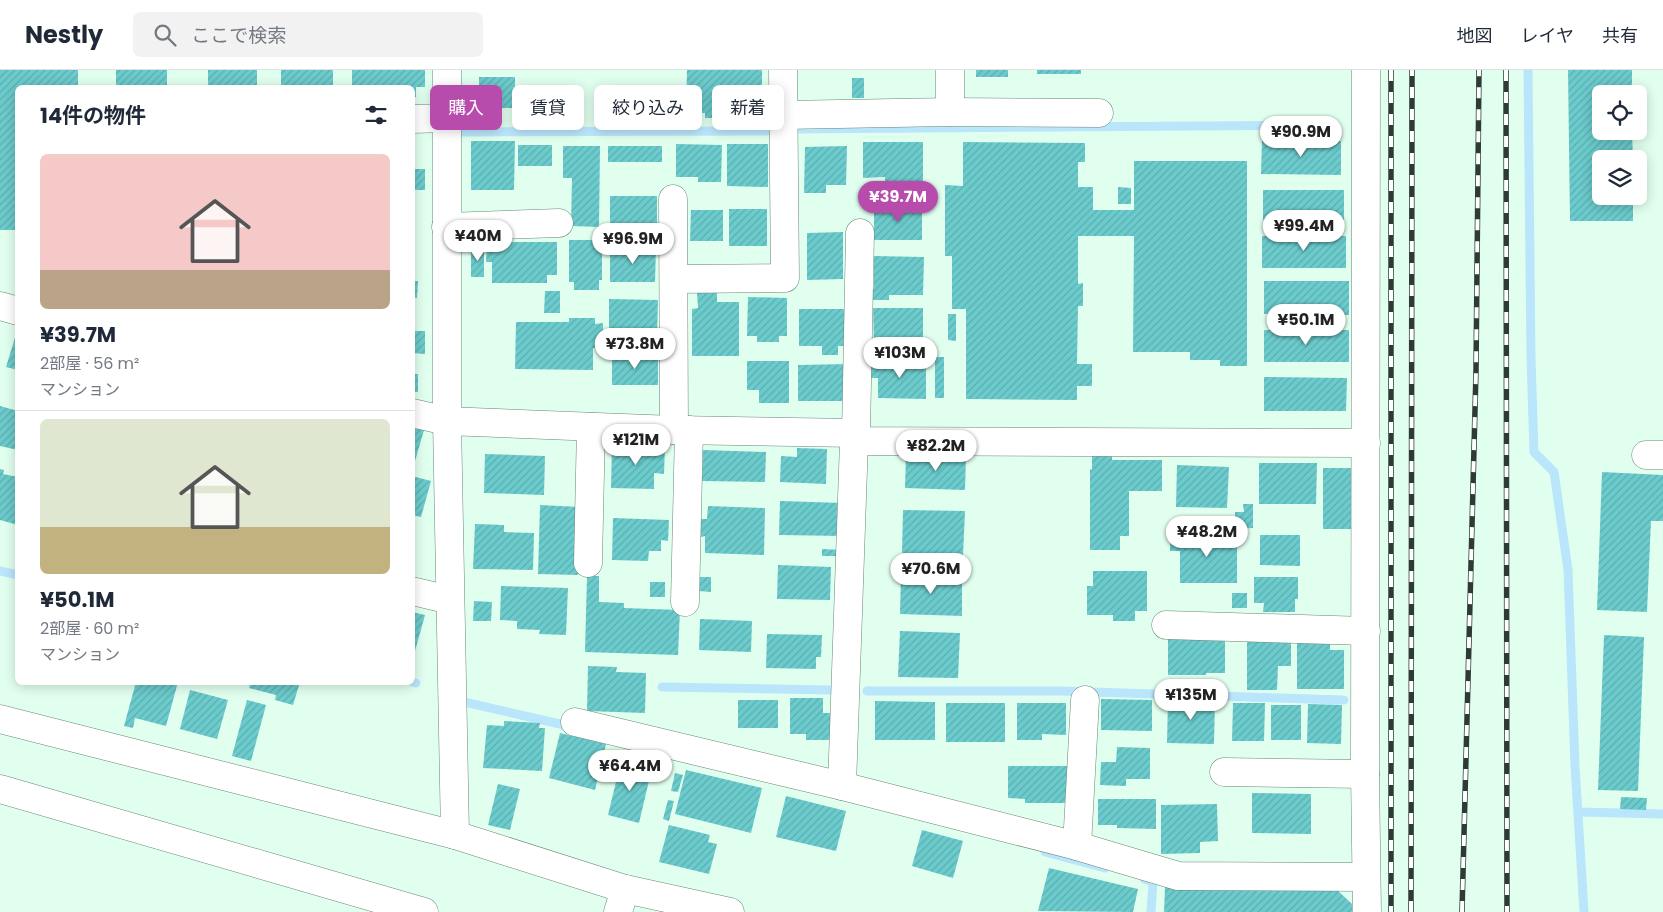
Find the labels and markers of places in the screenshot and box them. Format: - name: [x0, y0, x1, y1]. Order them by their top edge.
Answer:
- pin: ¥90.9M: [1260, 116, 1342, 158]
- pin: ¥39.7M: [857, 180, 939, 223]
- pin: ¥99.4M: [1263, 210, 1345, 252]
- pin: ¥40M: [448, 220, 508, 262]
- pin: ¥96.9M: [592, 222, 674, 265]
- pin: ¥50.1M: [1265, 304, 1347, 346]
- pin: ¥73.8M: [594, 328, 676, 370]
- pin: ¥103M: [865, 336, 935, 379]
- pin: ¥121M: [601, 424, 671, 466]
- pin: ¥82.2M: [895, 430, 977, 472]
- pin: ¥48.2M: [1166, 516, 1248, 558]
- pin: ¥70.6M: [890, 552, 972, 595]
- pin: ¥135M: [1156, 678, 1226, 721]
- pin: ¥64.4M: [589, 750, 671, 792]

